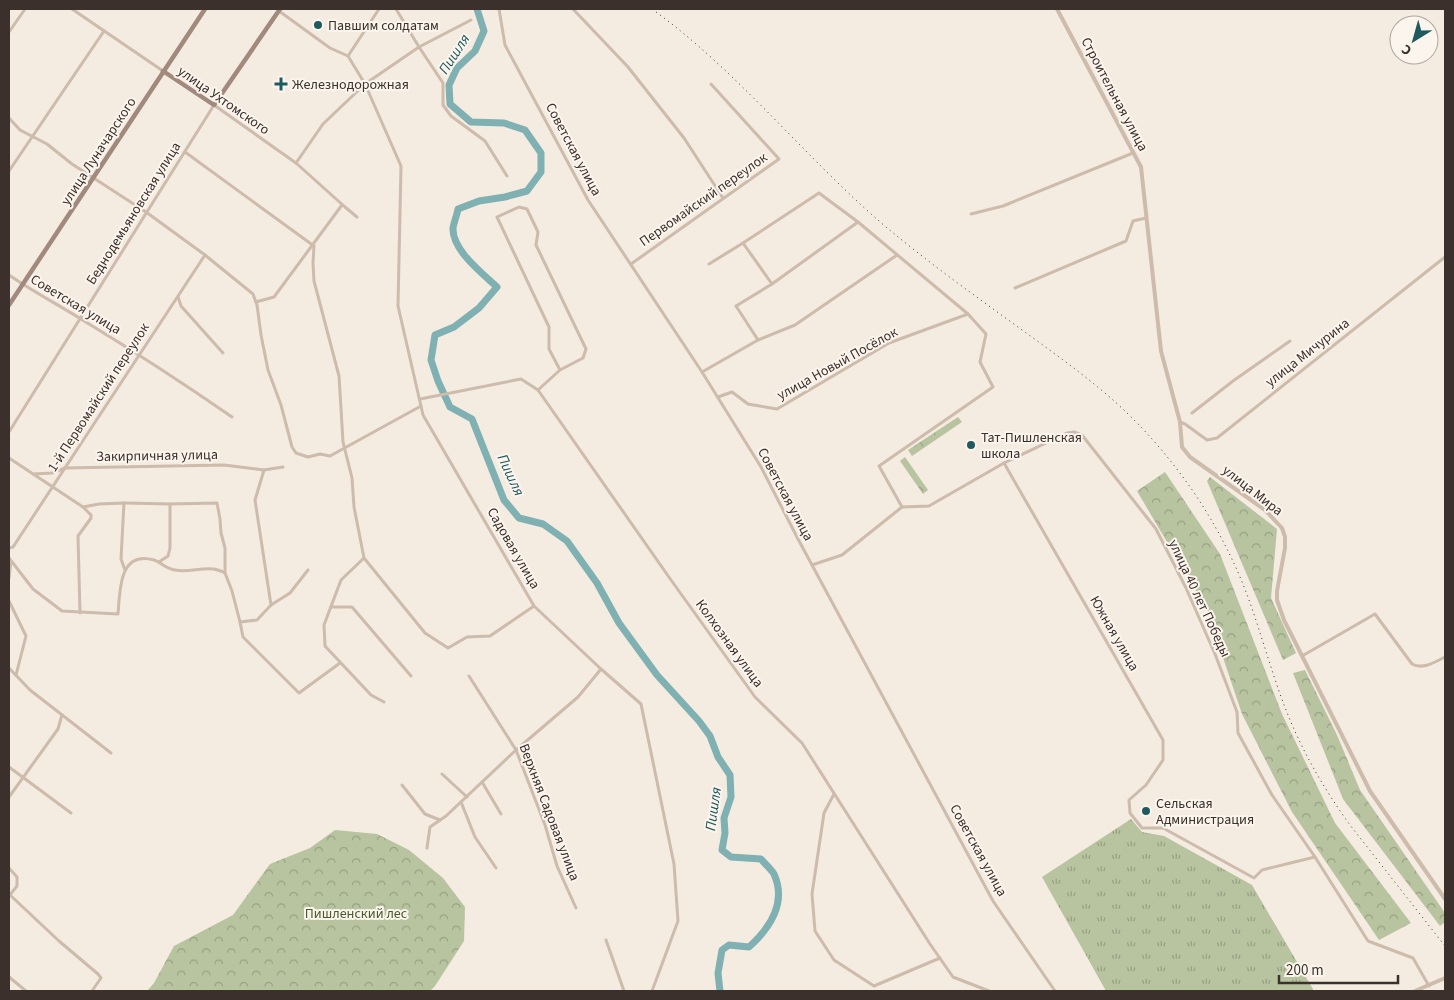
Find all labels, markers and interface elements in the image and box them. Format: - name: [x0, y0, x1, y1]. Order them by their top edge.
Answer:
- north arrow: [1389, 15, 1439, 65]
- place label: Павшим солдатам: [328, 16, 439, 36]
- marker: Павшим солдатам: [312, 19, 324, 31]
- water label: Пишля: [434, 30, 475, 79]
- street label: Строительная улица: [1076, 34, 1153, 155]
- text: С: [1398, 39, 1416, 60]
- street label: улица Ухтомского: [173, 62, 274, 140]
- place label: Железнодорожная: [292, 75, 409, 95]
- marker: Железнодорожная: [274, 77, 288, 91]
- street label: улица Луначарского: [56, 94, 141, 209]
- street label: Советская улица: [540, 99, 606, 199]
- street label: Беднодемьяновская улица: [82, 138, 186, 289]
- street label: Первомайский переулок: [636, 148, 772, 252]
- street label: Советская улица: [26, 270, 125, 340]
- street label: улица Мичурина: [1261, 314, 1354, 392]
- street label: 1-й Первомайский переулок: [43, 319, 155, 476]
- street label: улица Новый Посёлок: [774, 322, 901, 405]
- place label: Тат-Пишленская школа: [981, 428, 1082, 464]
- marker: Тат-Пишленская школа: [965, 439, 977, 451]
- street label: Советская улица: [752, 444, 818, 544]
- street label: Закирпичная улица: [96, 445, 218, 467]
- water label: Пишля: [492, 451, 529, 500]
- street label: улица Мира: [1218, 461, 1287, 521]
- street label: Садовая улица: [482, 504, 545, 593]
- street label: улица 40 лет Победы: [1163, 536, 1235, 661]
- street label: Южная улица: [1084, 592, 1144, 675]
- street label: Колхозная улица: [690, 595, 768, 692]
- street label: Верхняя Садовая улица: [514, 741, 584, 884]
- water label: Пишля: [700, 786, 727, 832]
- place label: Сельская Администрация: [1156, 794, 1254, 830]
- street label: Советская улица: [944, 801, 1012, 900]
- marker: Сельская Администрация: [1140, 805, 1152, 817]
- park label: Пишленский лес: [305, 904, 408, 924]
- scale bar: [1279, 952, 1398, 984]
- text: 200 m: [1286, 960, 1324, 981]

